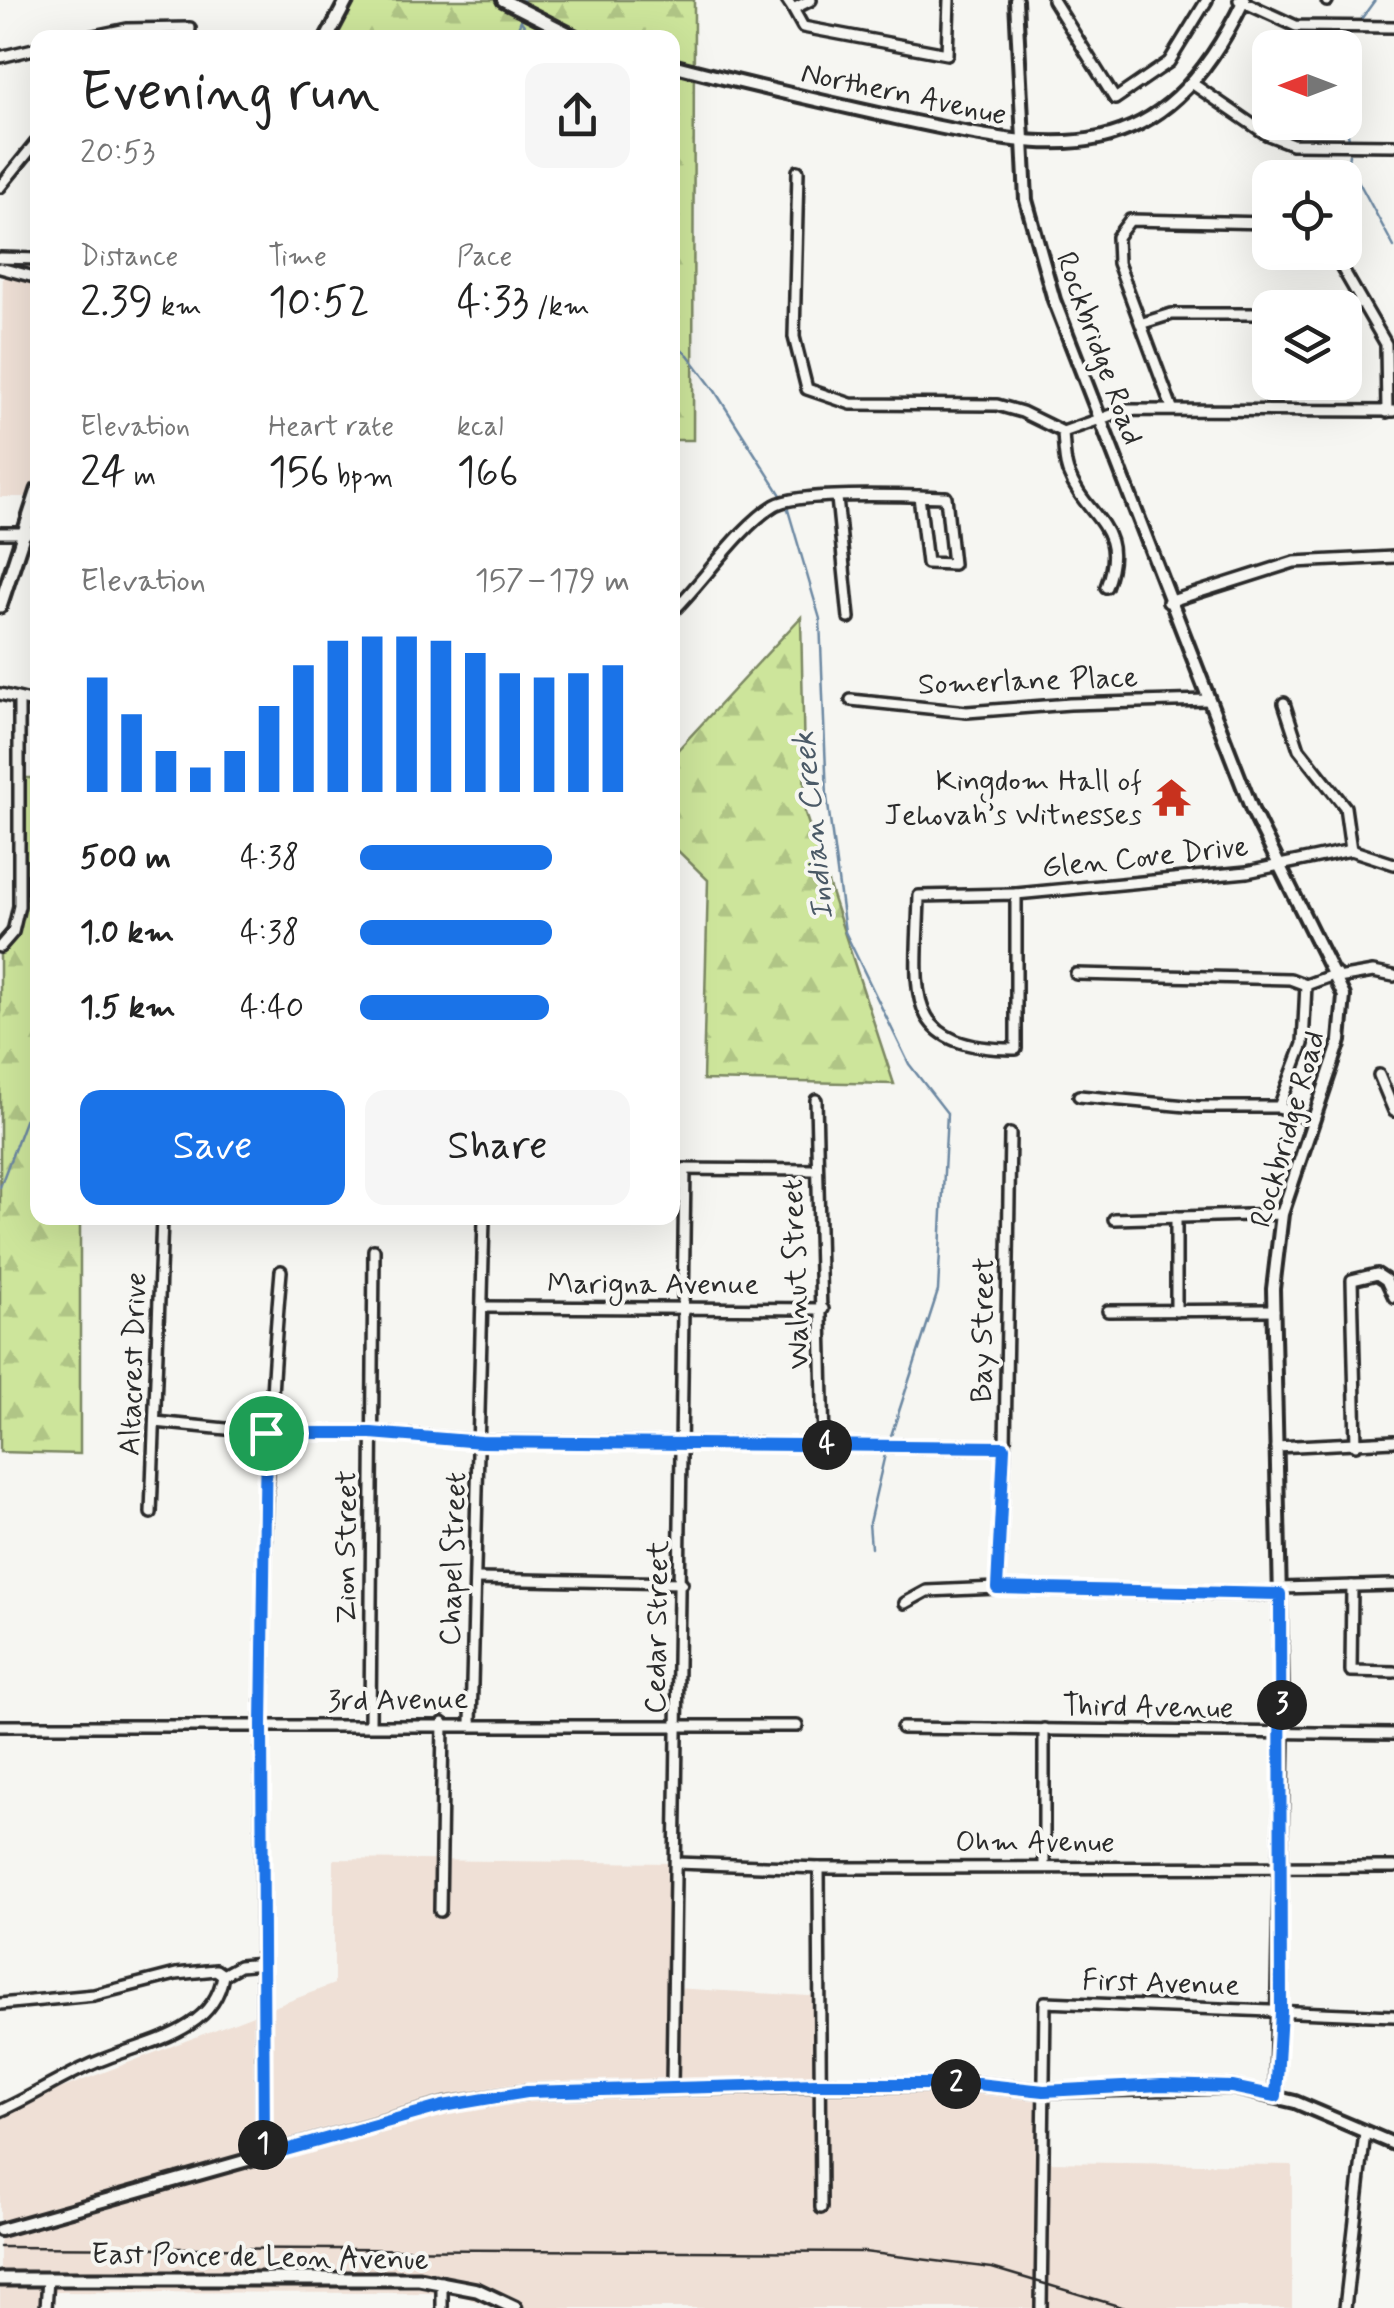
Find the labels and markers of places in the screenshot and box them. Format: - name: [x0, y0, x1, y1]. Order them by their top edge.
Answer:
- place label: Kingdom Hall of Jehovah’s Witnesses: [884, 762, 1142, 835]
- temple icon: Kingdom Hall of Jehovah’s Witnesses: [1151, 776, 1193, 818]
- pin: [224, 1391, 309, 1476]
- pin: 4: [802, 1420, 852, 1470]
- pin: 3: [1257, 1680, 1307, 1730]
- pin: 2: [931, 2059, 981, 2109]
- pin: 1: [238, 2120, 288, 2170]

